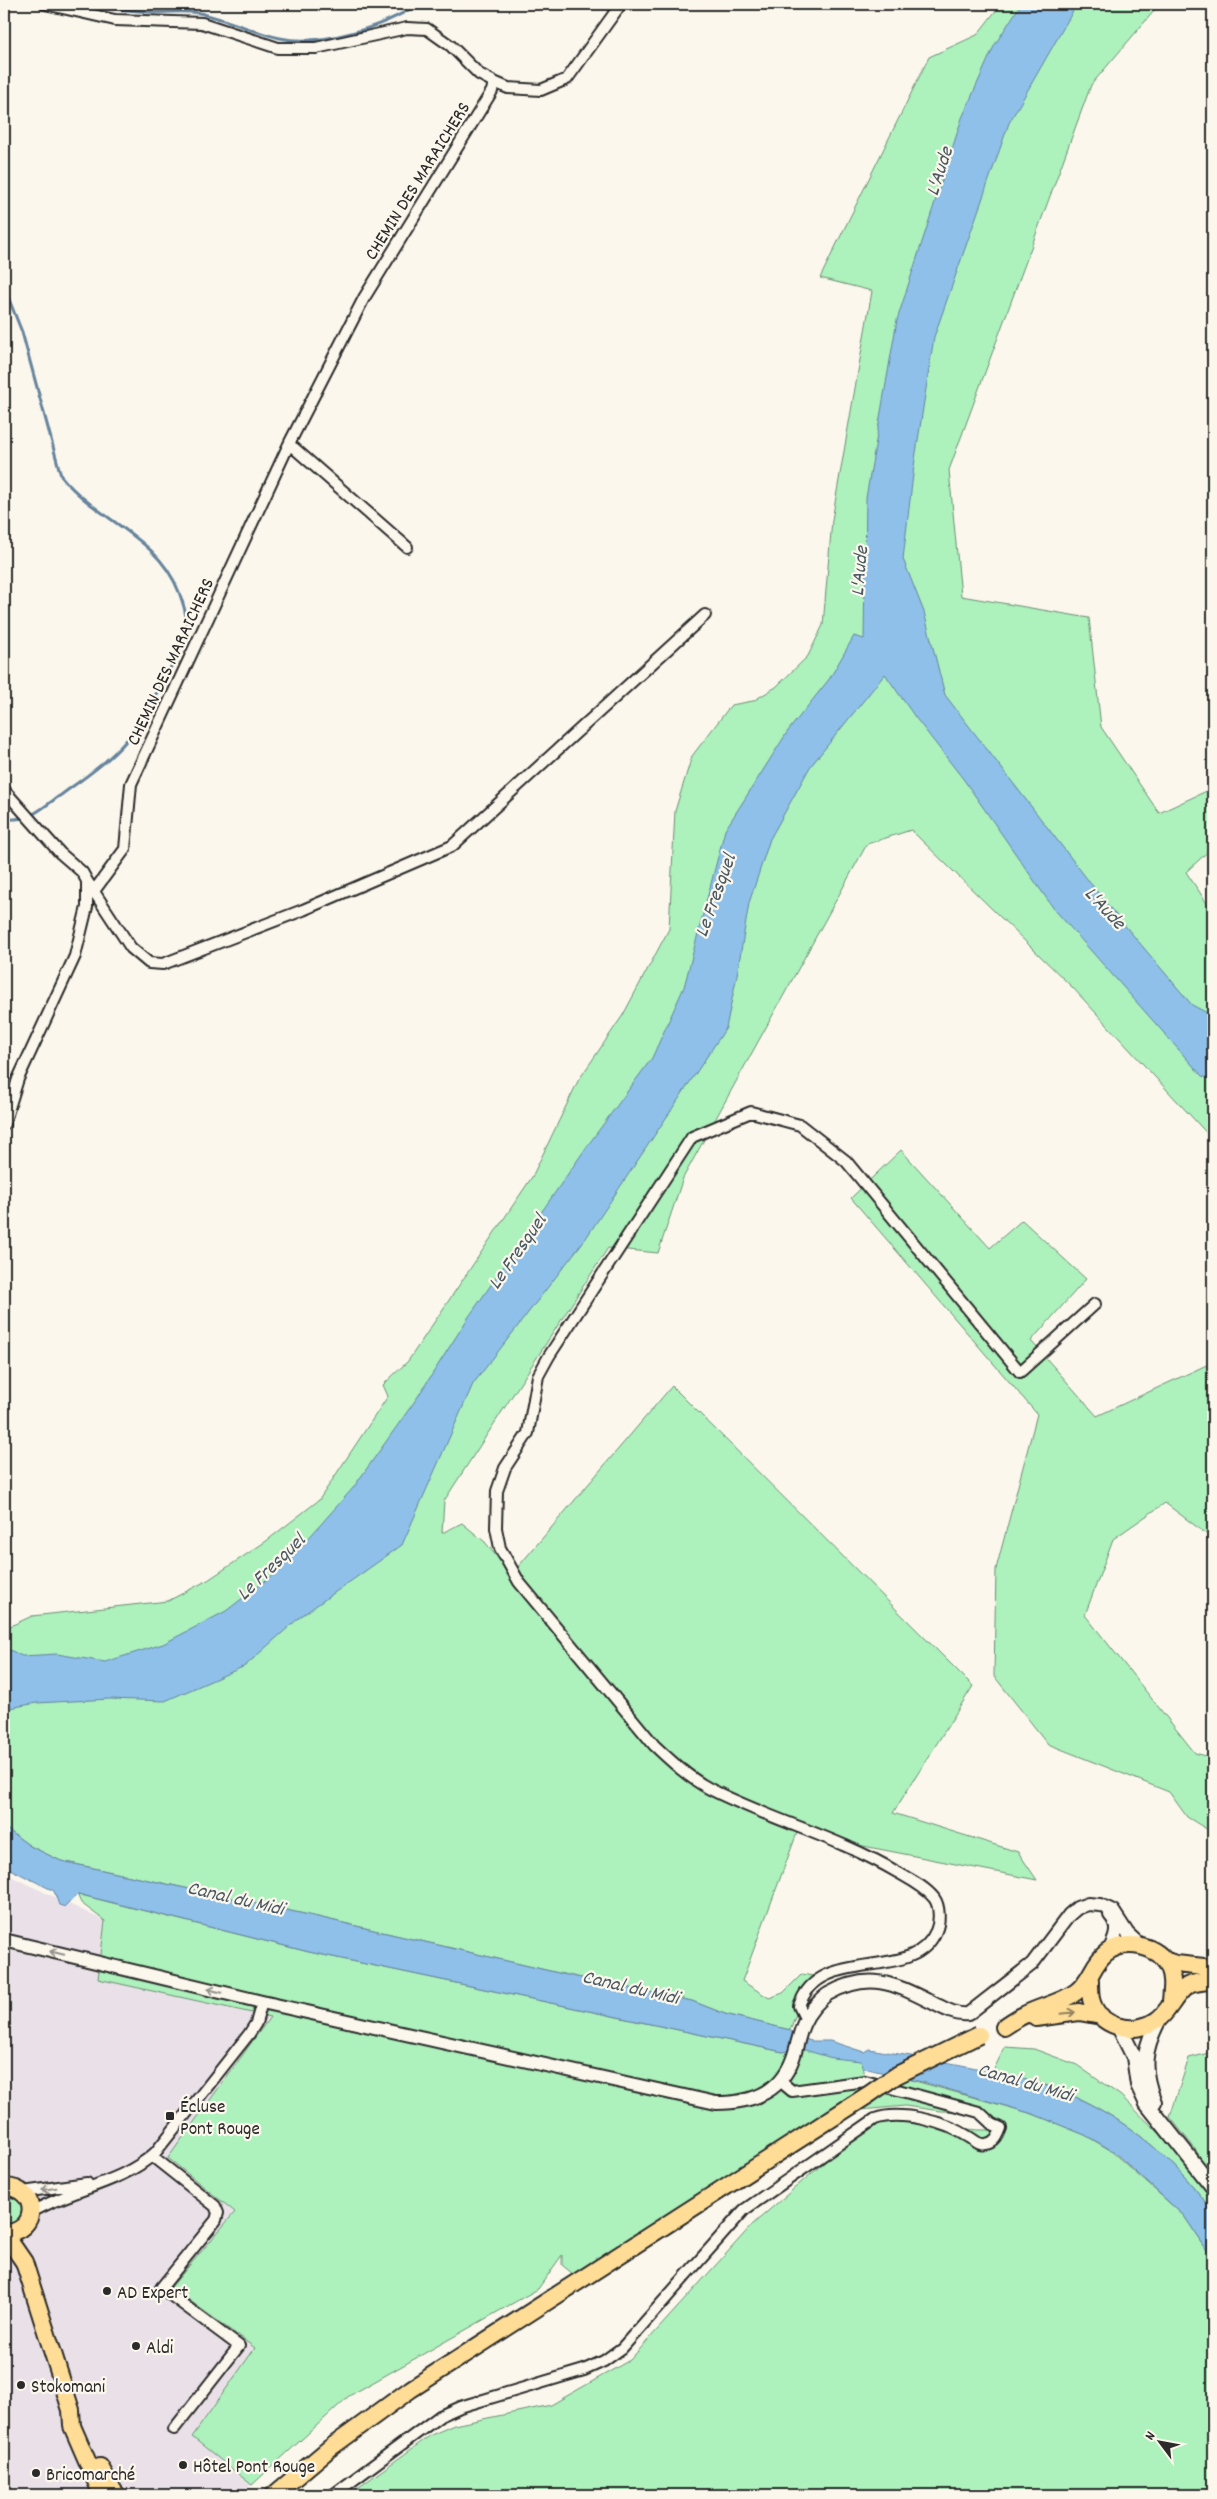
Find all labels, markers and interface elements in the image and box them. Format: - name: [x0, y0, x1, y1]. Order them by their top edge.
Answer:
- street label: CHEMIN DES MARAICHERS: [359, 98, 479, 266]
- water label: L'Aude: [920, 143, 962, 200]
- water label: L'Aude: [845, 544, 877, 597]
- street label: CHEMIN DES MARAICHERS: [121, 574, 223, 751]
- water label: Le Fresquel: [689, 849, 745, 941]
- water label: L'Aude: [1077, 881, 1132, 938]
- water label: Le Fresquel: [482, 1208, 556, 1296]
- water label: Le Fresquel: [231, 1527, 314, 1608]
- water label: Canal du Midi: [184, 1875, 290, 1925]
- one-way arrow: [49, 1948, 65, 1957]
- water label: Canal du Midi: [579, 1964, 685, 2014]
- one-way arrow: [207, 1986, 223, 1995]
- one-way arrow: [1060, 2008, 1076, 2018]
- water label: Canal du Midi: [974, 2057, 1079, 2112]
- place label: Écluse Pont Rouge: [180, 2095, 260, 2144]
- marker: Écluse Pont Rouge: [164, 2110, 176, 2122]
- one-way arrow: [42, 2185, 58, 2195]
- place label: AD Expert: [117, 2281, 188, 2308]
- marker: AD Expert: [101, 2285, 113, 2297]
- place label: Aldi: [146, 2336, 174, 2363]
- marker: Aldi: [130, 2340, 142, 2352]
- place label: Stokomani: [31, 2375, 106, 2402]
- marker: Stokomani: [15, 2379, 27, 2391]
- north arrow: [1134, 2416, 1184, 2466]
- text: N: [1140, 2428, 1161, 2444]
- place label: Hôtel Pont Rouge: [193, 2455, 315, 2482]
- marker: Hôtel Pont Rouge: [177, 2459, 189, 2471]
- place label: Bricomarché: [46, 2463, 135, 2490]
- marker: Bricomarché: [30, 2467, 42, 2479]

